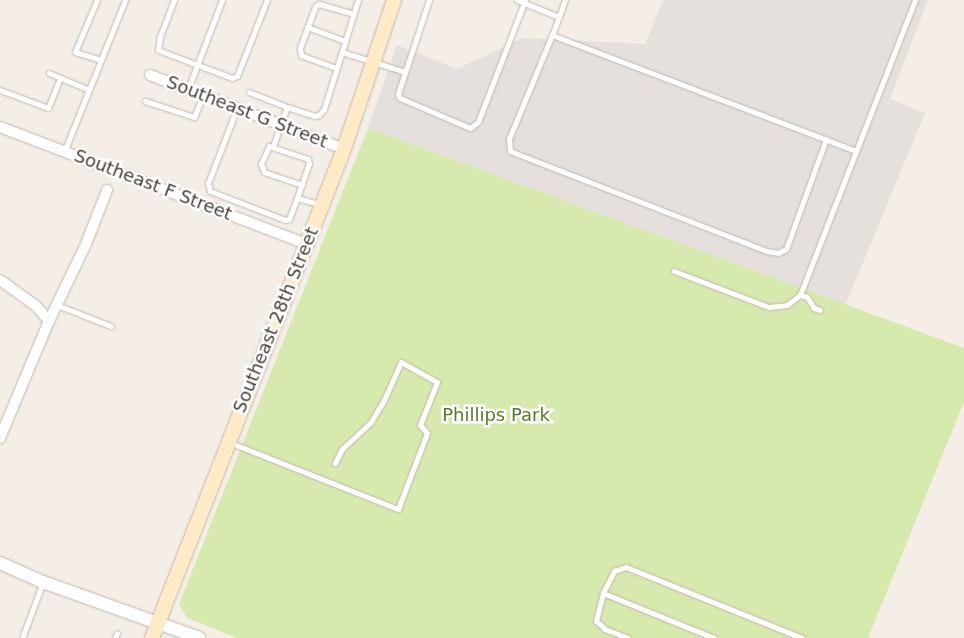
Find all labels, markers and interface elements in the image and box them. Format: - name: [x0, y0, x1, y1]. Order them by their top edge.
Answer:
- street label: Southeast G Street: [163, 71, 331, 153]
- street label: Southeast F Street: [71, 145, 235, 225]
- street label: Southeast 28th Street: [229, 224, 323, 416]
- park label: Phillips Park: [442, 404, 550, 426]

